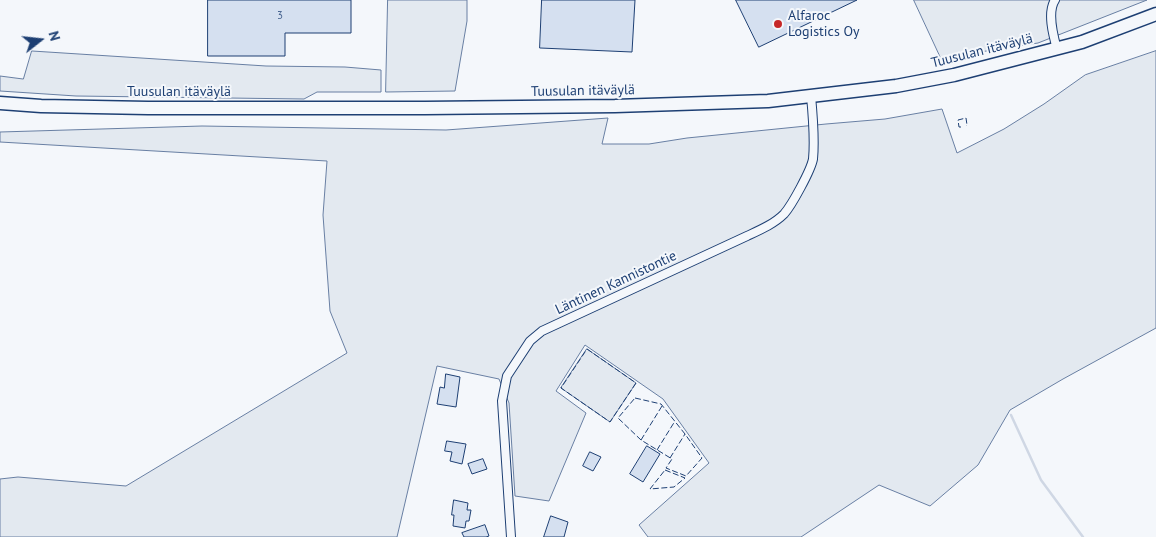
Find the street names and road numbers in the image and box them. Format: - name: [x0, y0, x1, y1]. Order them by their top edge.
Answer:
- street label: Tuusulan itäväylä: [930, 30, 1034, 72]
- street label: Tuusulan itäväylä: [531, 82, 635, 100]
- street label: Tuusulan itäväylä: [127, 84, 231, 100]
- street label: Läntinen Kannistontie: [553, 248, 679, 318]

